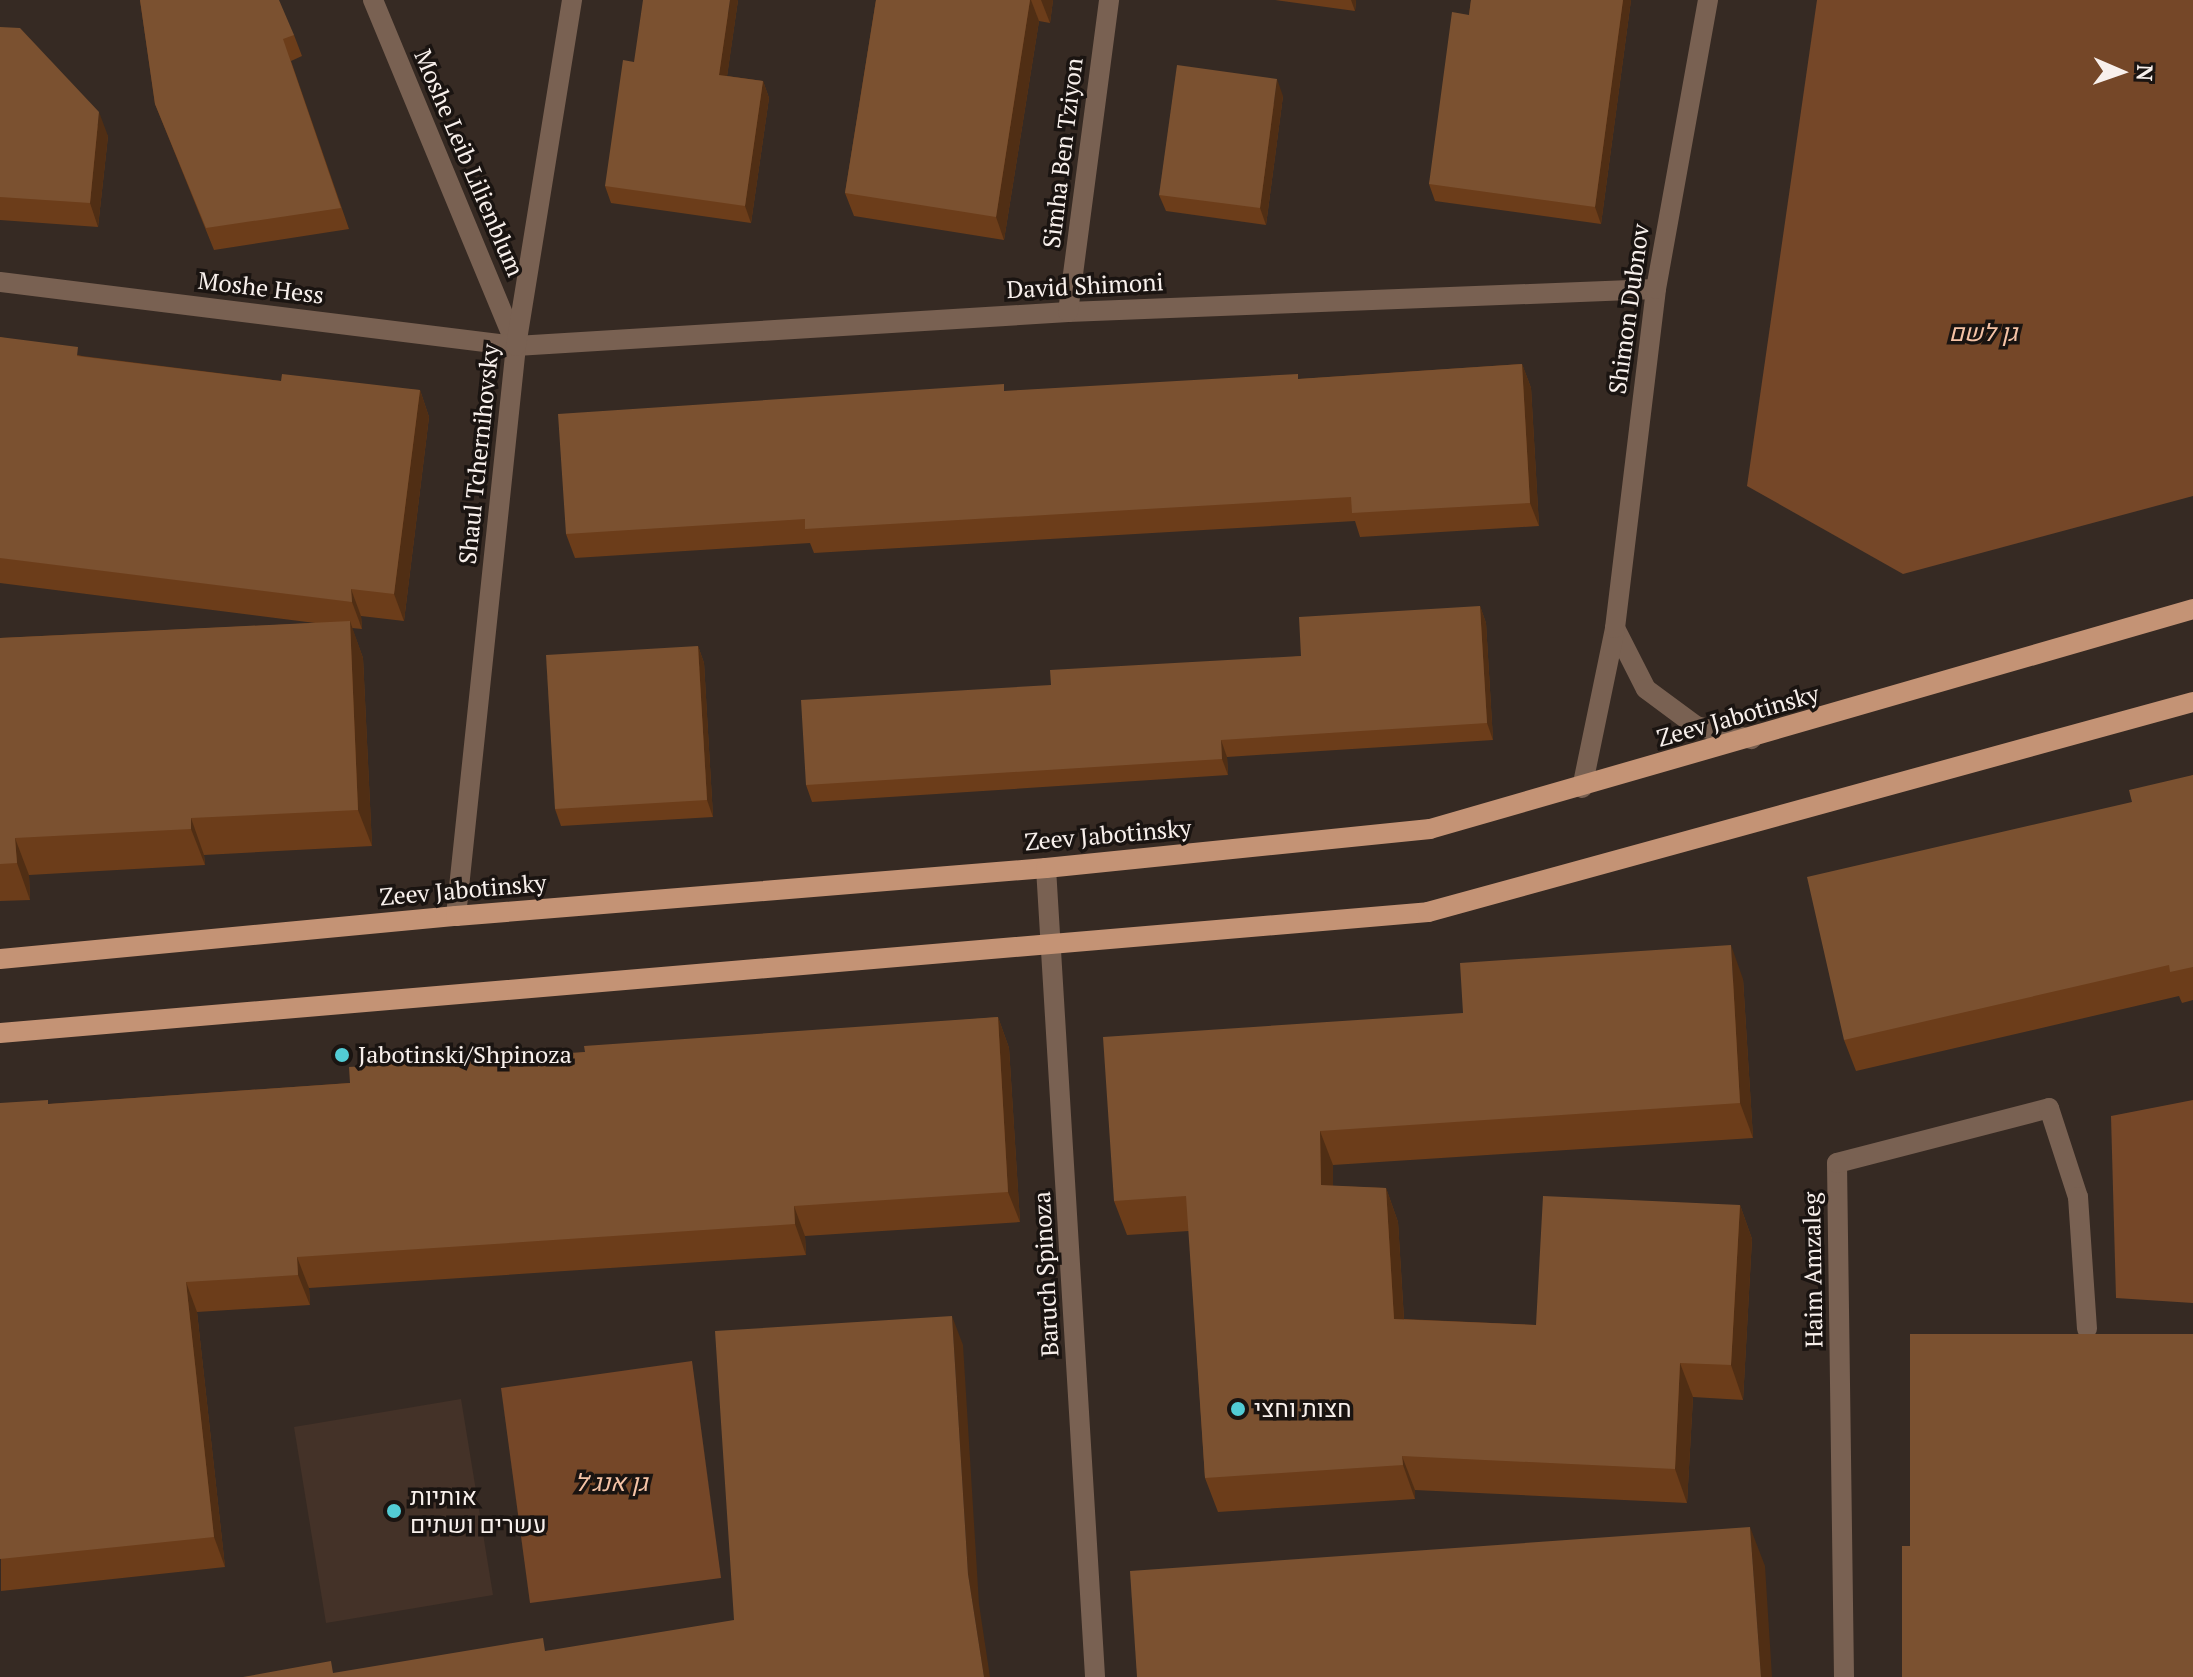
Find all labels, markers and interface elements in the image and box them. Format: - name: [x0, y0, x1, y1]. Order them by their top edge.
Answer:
- north arrow: [2081, 32, 2161, 112]
- street label: Moshe Leib Lilienblum: [408, 45, 530, 281]
- street label: Simha Ben Tziyon: [1037, 56, 1089, 250]
- text: N: [2131, 64, 2160, 82]
- street label: Shimon Dubnov: [1603, 222, 1655, 396]
- street label: Moshe Hess: [196, 266, 326, 310]
- street label: David Shimoni: [1006, 268, 1164, 304]
- park label: גן לשם: [1949, 319, 2017, 347]
- street label: Shaul Tchernihovsky: [453, 342, 505, 566]
- street label: Zeev Jabotinsky: [1654, 679, 1822, 753]
- street label: Zeev Jabotinsky: [1023, 813, 1193, 857]
- street label: Zeev Jabotinsky: [378, 868, 548, 912]
- place label: Jabotinski/Shpinoza: [358, 1041, 572, 1069]
- marker: Jabotinski/Shpinoza: [333, 1046, 351, 1064]
- street label: Baruch Spinoza: [1027, 1190, 1065, 1358]
- street label: Haim Amzaleg: [1797, 1192, 1829, 1348]
- place label: חצות וחצי: [1254, 1395, 1352, 1423]
- marker: חצות וחצי: [1229, 1400, 1247, 1418]
- park label: גן אנג'ל: [574, 1469, 648, 1497]
- place label: אותיות עשרים ושתים: [410, 1483, 547, 1539]
- marker: אותיות עשרים ושתים: [385, 1502, 403, 1520]

